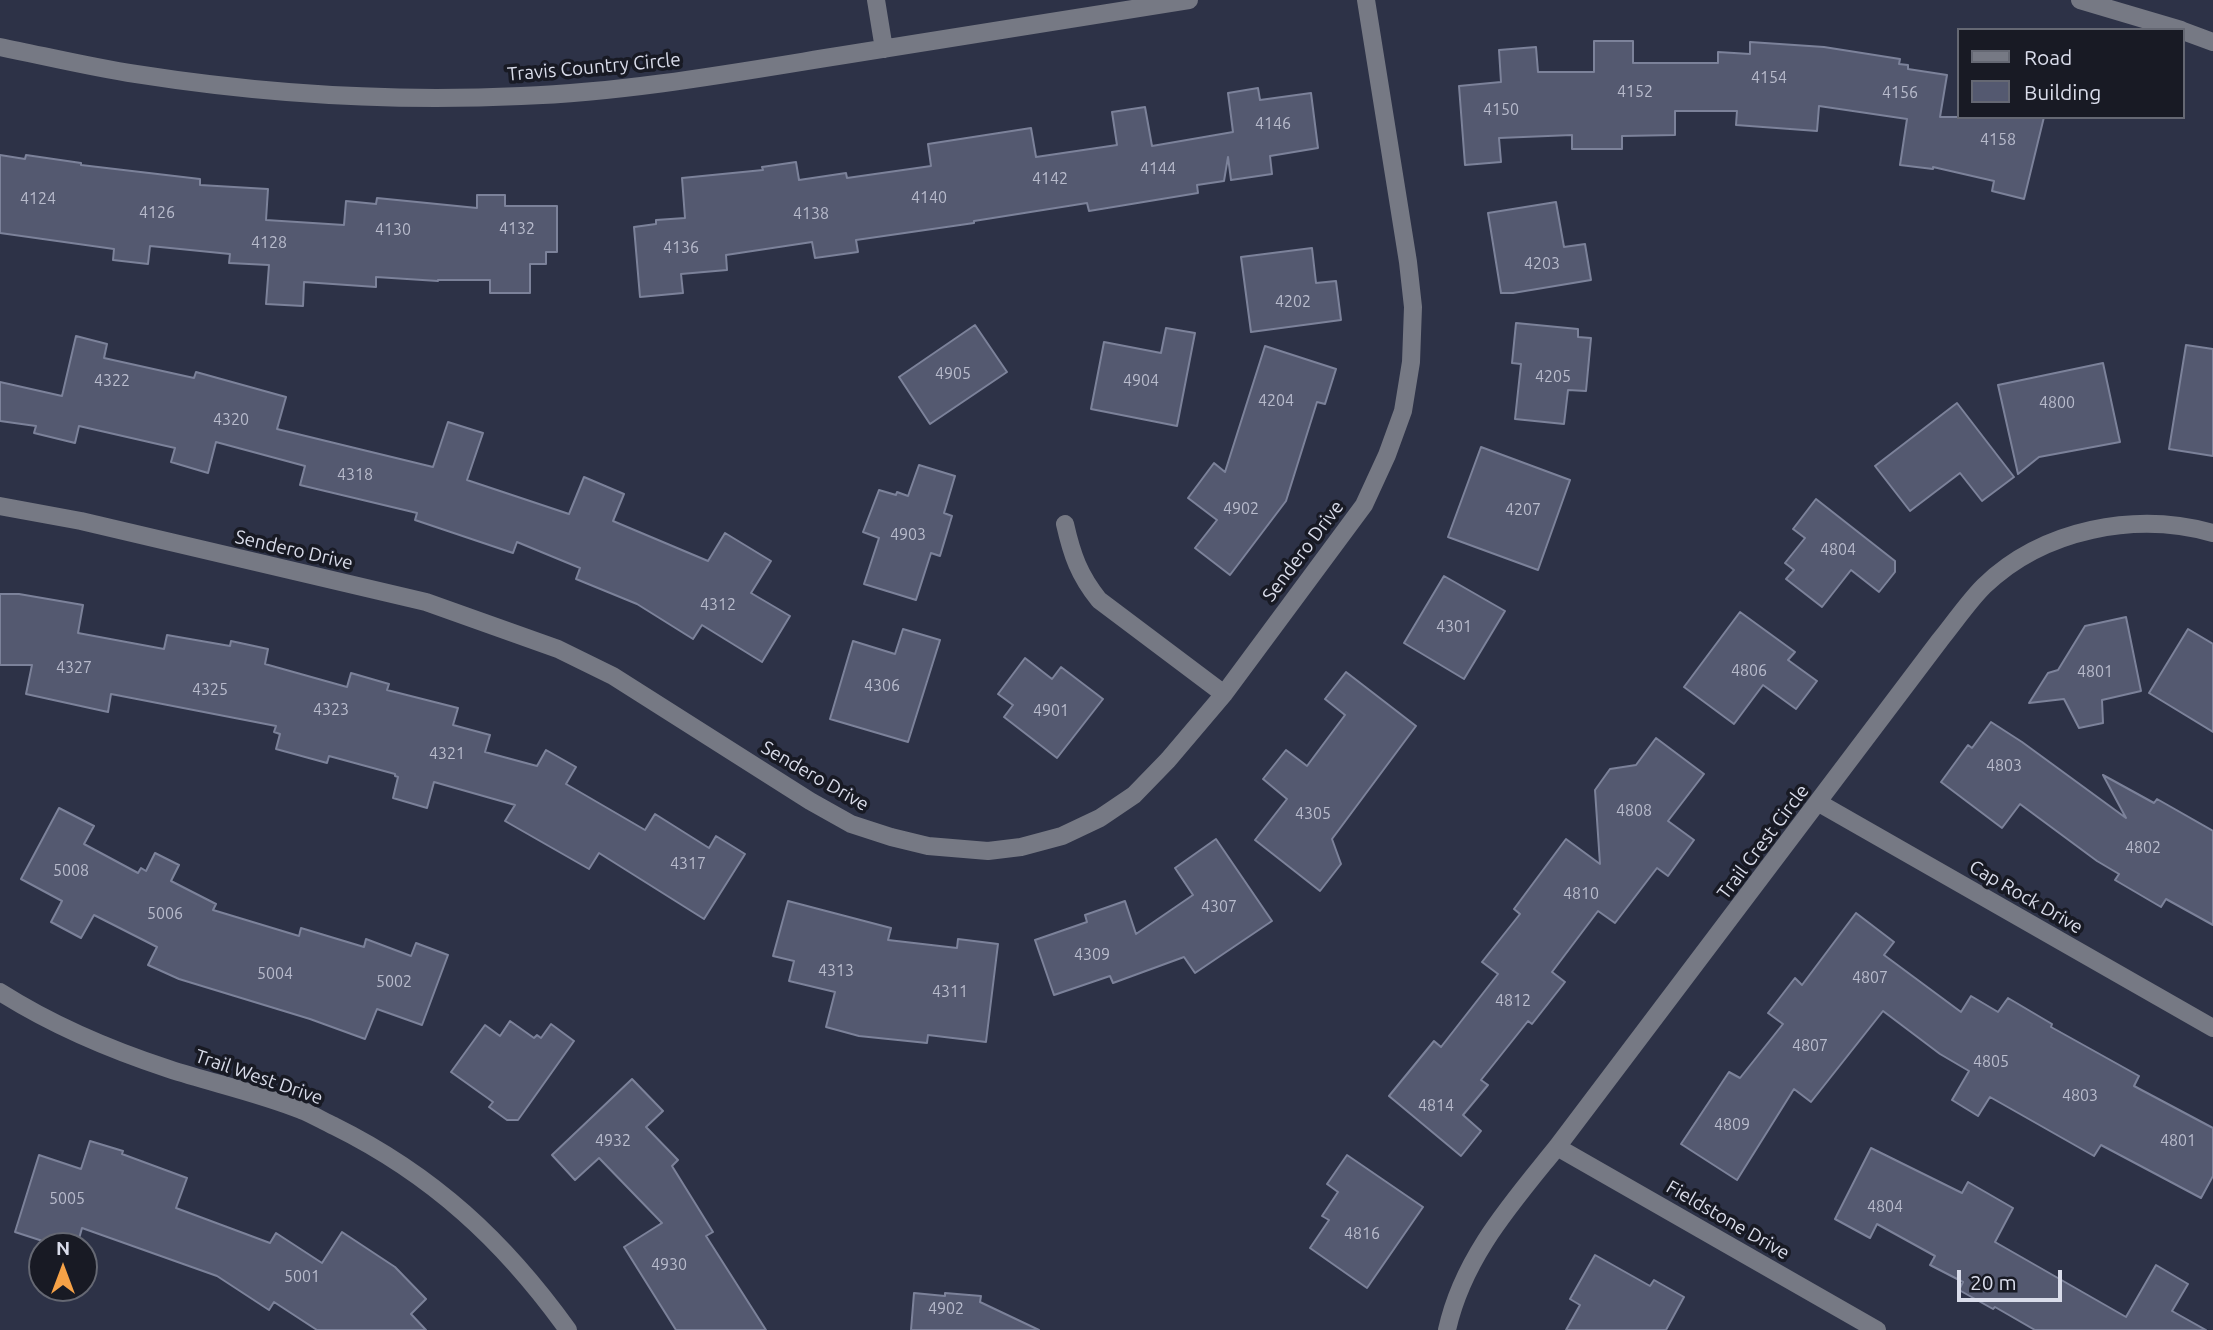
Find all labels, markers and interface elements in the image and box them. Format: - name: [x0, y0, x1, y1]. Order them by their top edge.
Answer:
- legend: [1958, 28, 2185, 119]
- text: Road: [2024, 45, 2072, 69]
- street label: Travis Country Circle: [506, 48, 682, 86]
- house number: 4154: [1751, 68, 1787, 88]
- text: Building: [2024, 80, 2101, 104]
- house number: 4152: [1617, 82, 1653, 102]
- house number: 4156: [1882, 83, 1918, 103]
- house number: 4150: [1483, 100, 1519, 120]
- house number: 4146: [1255, 114, 1291, 134]
- house number: 4158: [1980, 130, 2016, 150]
- house number: 4144: [1140, 159, 1176, 179]
- house number: 4142: [1032, 169, 1068, 189]
- house number: 4140: [911, 188, 947, 208]
- house number: 4124: [20, 189, 56, 209]
- house number: 4126: [139, 203, 175, 223]
- house number: 4138: [793, 204, 829, 224]
- house number: 4132: [499, 219, 535, 239]
- house number: 4130: [375, 220, 411, 240]
- house number: 4128: [251, 233, 287, 253]
- house number: 4136: [663, 238, 699, 258]
- house number: 4203: [1524, 254, 1560, 274]
- house number: 4202: [1275, 292, 1311, 312]
- house number: 4905: [935, 364, 971, 384]
- house number: 4205: [1535, 367, 1571, 387]
- house number: 4322: [94, 371, 130, 391]
- house number: 4904: [1123, 371, 1159, 391]
- house number: 4204: [1258, 391, 1294, 411]
- house number: 4800: [2039, 393, 2075, 413]
- house number: 4320: [213, 410, 249, 430]
- house number: 4318: [337, 465, 373, 485]
- street label: Sendero Drive: [1258, 496, 1348, 606]
- house number: 4902: [1223, 499, 1259, 519]
- house number: 4207: [1505, 500, 1541, 520]
- street label: Sendero Drive: [233, 525, 355, 575]
- house number: 4903: [890, 525, 926, 545]
- house number: 4804: [1820, 540, 1856, 560]
- house number: 4312: [700, 595, 736, 615]
- house number: 4301: [1436, 617, 1472, 637]
- house number: 4327: [56, 658, 92, 678]
- house number: 4806: [1731, 661, 1767, 681]
- house number: 4801: [2077, 662, 2113, 682]
- house number: 4306: [864, 676, 900, 696]
- house number: 4325: [192, 680, 228, 700]
- house number: 4323: [313, 700, 349, 720]
- house number: 4901: [1033, 701, 1069, 721]
- street label: Sendero Drive: [757, 736, 873, 816]
- house number: 4321: [429, 744, 465, 764]
- house number: 4803: [1986, 756, 2022, 776]
- street label: Trail Crest Circle: [1712, 780, 1814, 904]
- house number: 4808: [1616, 801, 1652, 821]
- house number: 4305: [1295, 804, 1331, 824]
- house number: 4802: [2125, 838, 2161, 858]
- house number: 4317: [670, 854, 706, 874]
- street label: Cap Rock Drive: [1965, 855, 2087, 939]
- house number: 5008: [53, 861, 89, 881]
- house number: 4810: [1563, 884, 1599, 904]
- house number: 4307: [1201, 897, 1237, 917]
- house number: 5006: [147, 904, 183, 924]
- house number: 4309: [1074, 945, 1110, 965]
- house number: 4313: [818, 961, 854, 981]
- house number: 5004: [257, 964, 293, 984]
- house number: 4807: [1852, 968, 1888, 988]
- house number: 5002: [376, 972, 412, 992]
- house number: 4311: [932, 982, 968, 1002]
- house number: 4812: [1495, 991, 1531, 1011]
- house number: 4807: [1792, 1036, 1828, 1056]
- street label: Trail West Drive: [192, 1044, 326, 1110]
- house number: 4805: [1973, 1052, 2009, 1072]
- house number: 4803: [2062, 1086, 2098, 1106]
- house number: 4814: [1418, 1096, 1454, 1116]
- house number: 4809: [1714, 1115, 1750, 1135]
- house number: 4932: [595, 1131, 631, 1151]
- house number: 4801: [2160, 1131, 2196, 1151]
- street label: Fieldstone Drive: [1662, 1175, 1794, 1265]
- house number: 5005: [49, 1189, 85, 1209]
- house number: 4804: [1867, 1197, 1903, 1217]
- house number: 4816: [1344, 1224, 1380, 1244]
- north arrow: [28, 1232, 98, 1302]
- text: N: [56, 1237, 70, 1259]
- house number: 4930: [651, 1255, 687, 1275]
- scale bar: [1961, 1256, 2066, 1300]
- house number: 5001: [284, 1267, 320, 1287]
- text: 20 m: [1970, 1270, 2017, 1294]
- house number: 4902: [928, 1299, 964, 1319]

